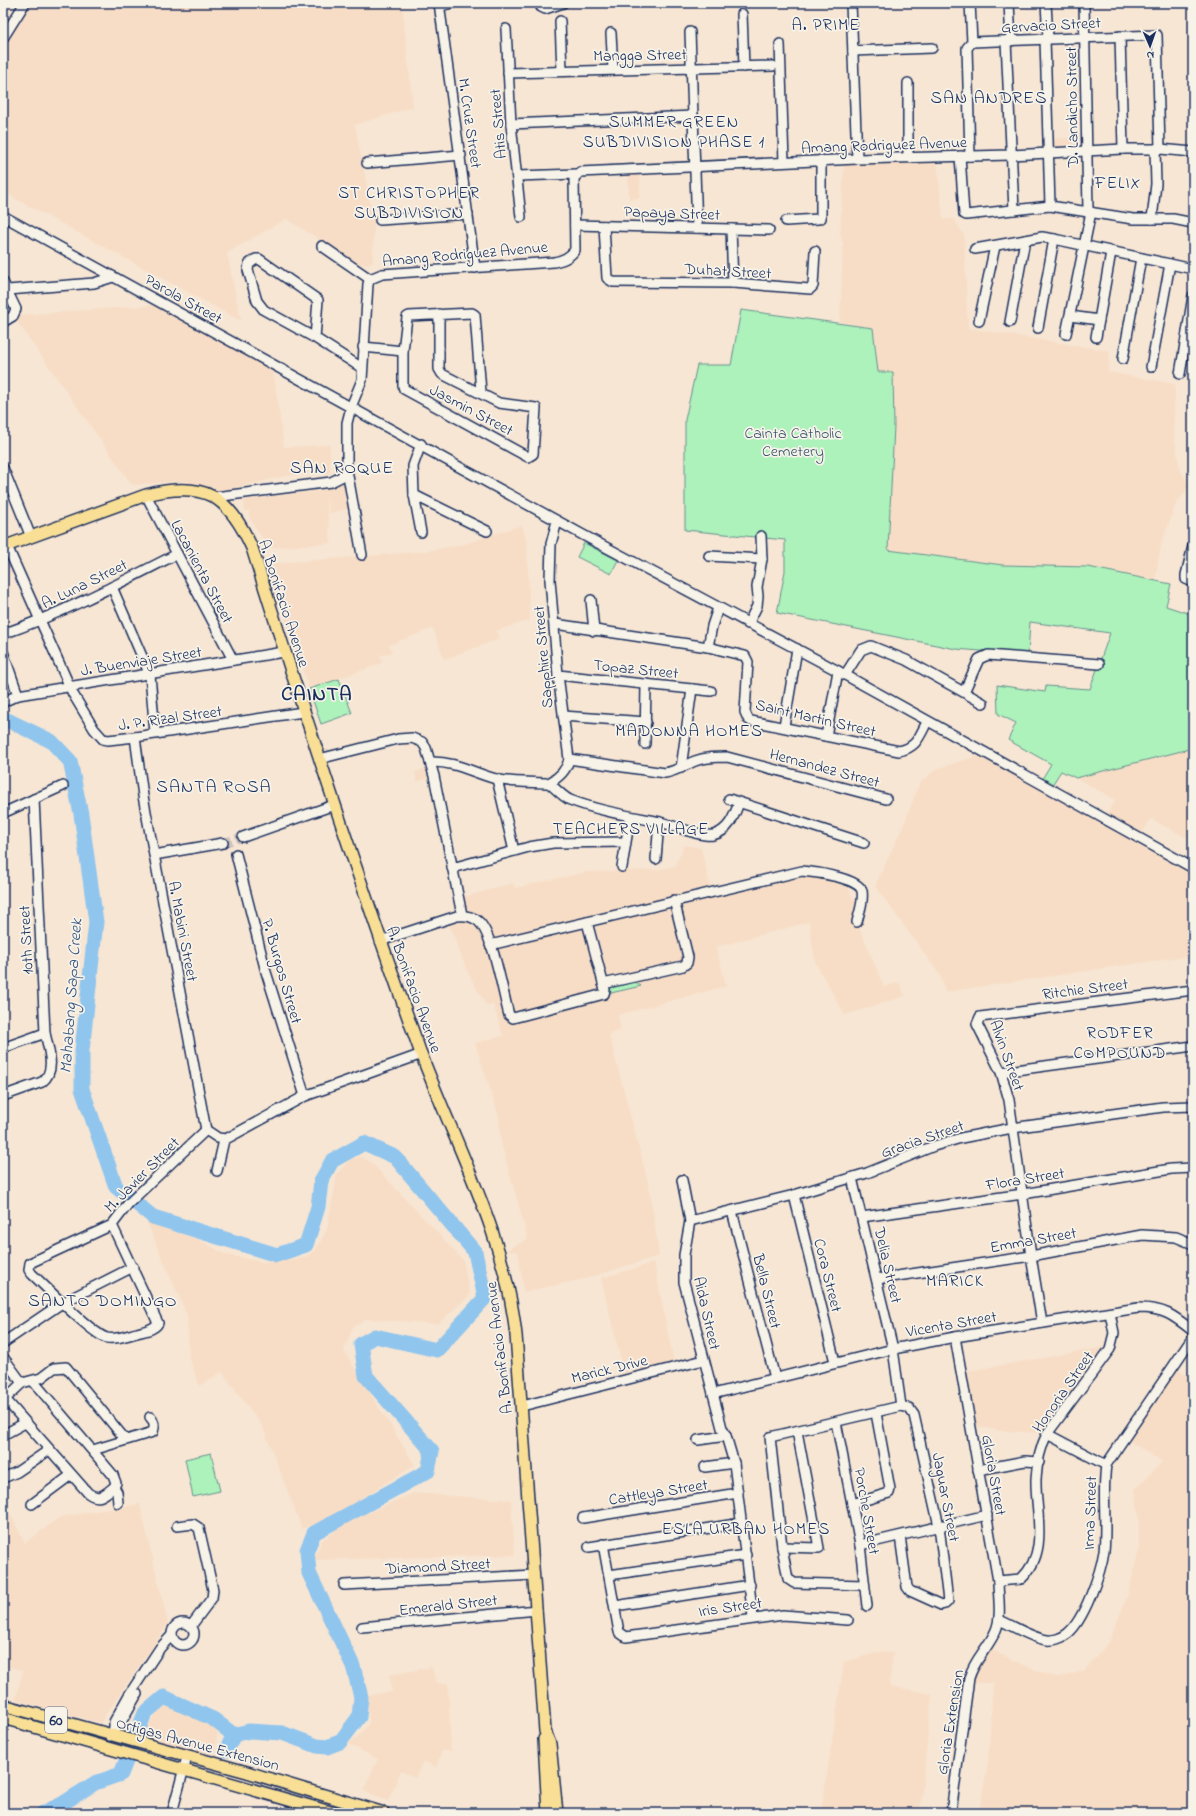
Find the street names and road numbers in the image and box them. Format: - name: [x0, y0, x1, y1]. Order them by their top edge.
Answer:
- street label: Gervacio Street: [1001, 11, 1102, 41]
- street label: Mangga Street: [593, 43, 688, 69]
- street label: D. Landicho Street: [1060, 46, 1086, 169]
- street label: M. Cruz Street: [451, 77, 487, 171]
- street label: Atis Street: [484, 87, 514, 160]
- street label: Amang Rodriguez Avenue: [801, 131, 968, 161]
- street label: Papaya Street: [623, 200, 721, 228]
- street label: Amang Rodriguez Avenue: [381, 236, 550, 274]
- street label: Duhat Street: [683, 258, 772, 286]
- street label: Parola Street: [140, 269, 227, 331]
- street label: Jasmin Street: [425, 379, 518, 443]
- street label: Lacanienta Street: [164, 516, 239, 629]
- street label: A. Bonifacio Avenue: [251, 537, 315, 671]
- street label: A. Luna Street: [38, 553, 132, 616]
- street label: Sapphire Street: [528, 604, 560, 709]
- street label: J. Buenviaje Street: [79, 640, 204, 683]
- street label: Topaz Street: [592, 654, 680, 686]
- street label: Saint Martin Street: [753, 693, 879, 745]
- street label: J. P. Rizal Street: [117, 700, 224, 738]
- street label: Hernandez Street: [767, 743, 883, 795]
- street label: A. Mabini Street: [161, 879, 204, 984]
- street label: 10th Street: [13, 904, 41, 975]
- street label: P. Burgos Street: [255, 916, 308, 1028]
- street label: A. Bonifacio Avenue: [379, 923, 447, 1057]
- street label: Ritchie Street: [1041, 973, 1130, 1007]
- street label: Alvin Street: [982, 1017, 1030, 1095]
- street label: Gracia Street: [878, 1114, 968, 1165]
- street label: M. Javier Street: [99, 1132, 186, 1219]
- street label: Flora Street: [983, 1162, 1067, 1198]
- street label: Emma Street: [988, 1221, 1079, 1260]
- street label: Delia Street: [866, 1224, 908, 1306]
- street label: Cora Street: [806, 1236, 848, 1315]
- street label: Bella Street: [745, 1251, 787, 1332]
- street label: Aida Street: [686, 1274, 726, 1353]
- street label: A. Bonifacio Avenue: [480, 1279, 520, 1415]
- street label: Vicenta Street: [903, 1305, 999, 1345]
- street label: Honoria Street: [1027, 1346, 1101, 1438]
- street label: Marick Drive: [569, 1349, 651, 1391]
- street label: Gloria Street: [974, 1433, 1012, 1518]
- street label: Jaguar Street: [925, 1451, 966, 1545]
- street label: Porche Street: [847, 1466, 886, 1557]
- street label: Cattleya Street: [607, 1473, 710, 1513]
- street label: Irma Street: [1078, 1475, 1104, 1551]
- street label: Diamond Street: [384, 1552, 492, 1582]
- street label: Emerald Street: [398, 1589, 499, 1623]
- street label: Iris Street: [697, 1592, 764, 1624]
- street label: Gloria Extension: [931, 1668, 971, 1777]
- road number: 60: [45, 1707, 67, 1733]
- street label: Ortigas Avenue Extension: [113, 1712, 282, 1778]

